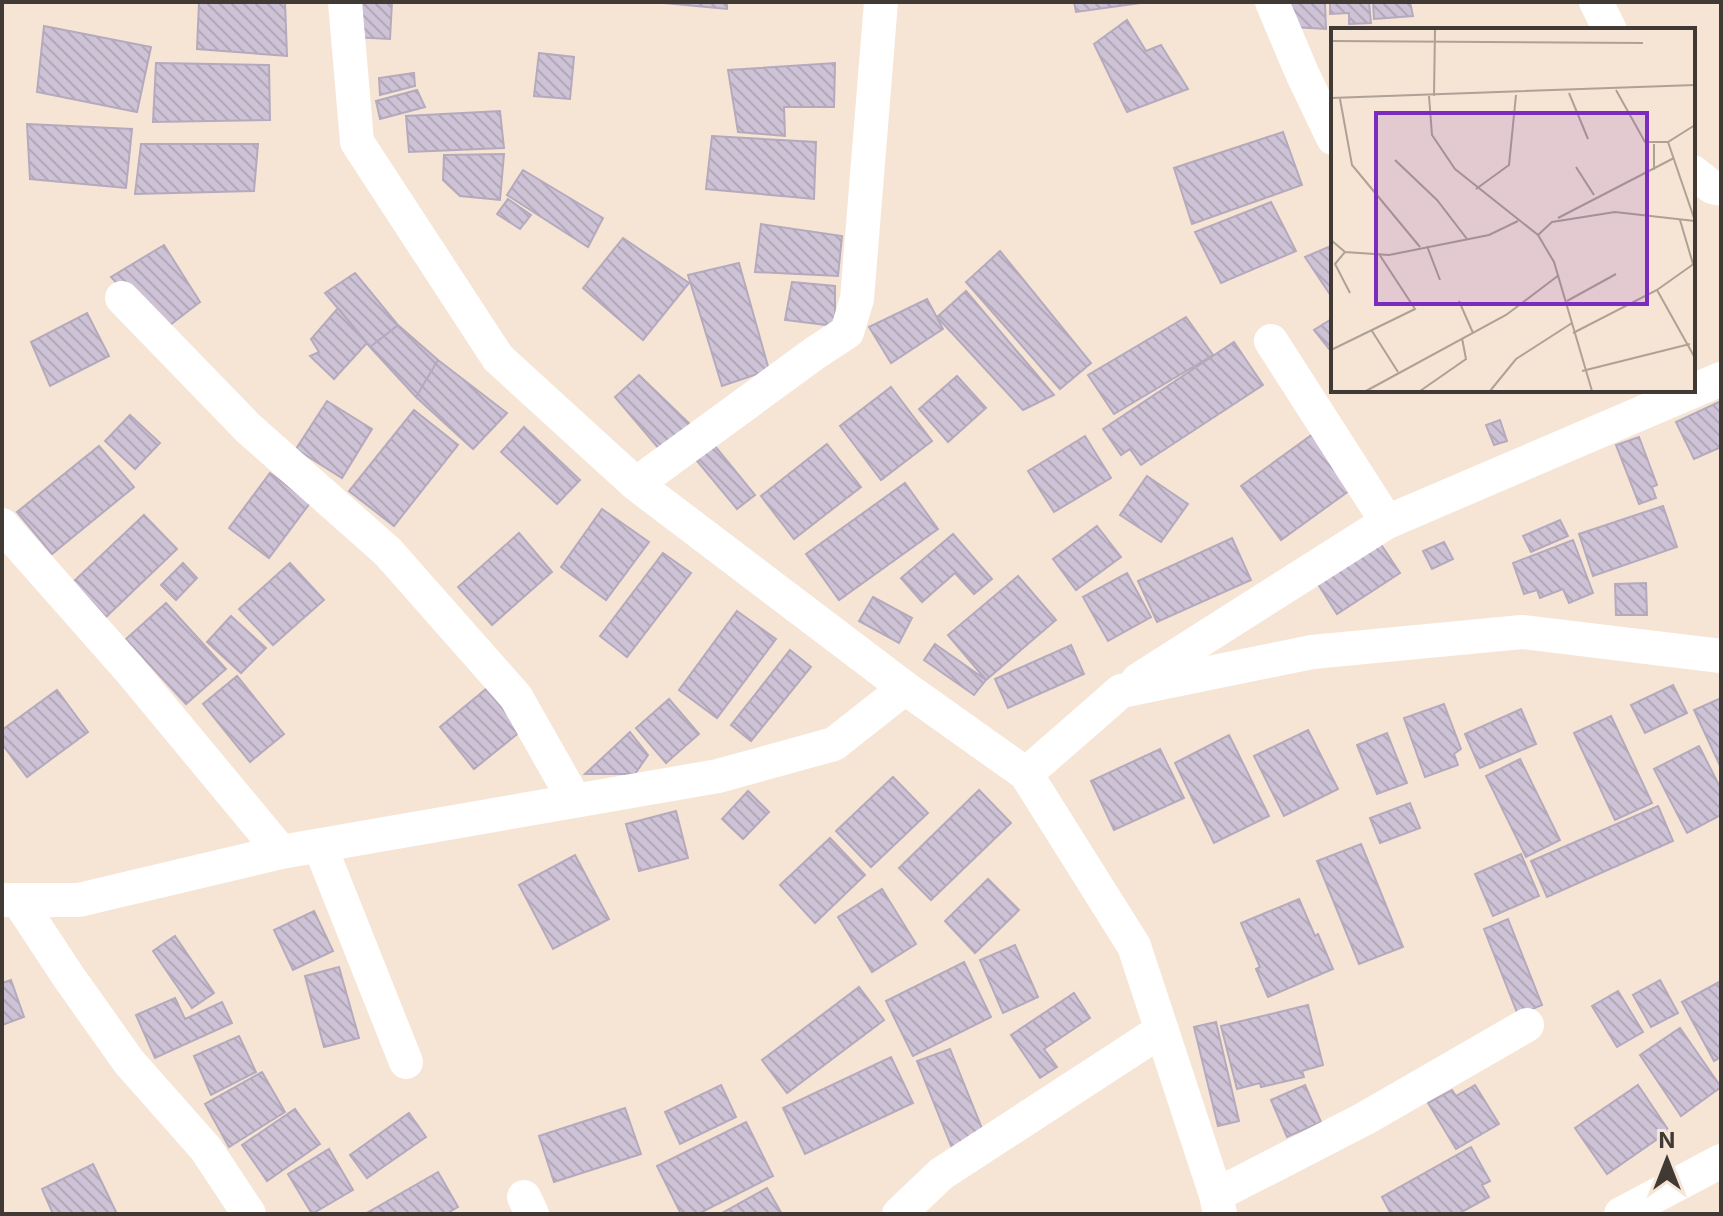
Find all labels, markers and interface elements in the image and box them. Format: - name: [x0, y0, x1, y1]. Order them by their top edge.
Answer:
- inset map: [1331, 28, 1695, 392]
- north arrow: [1627, 1120, 1707, 1200]
- text: N: [1659, 1127, 1675, 1153]

